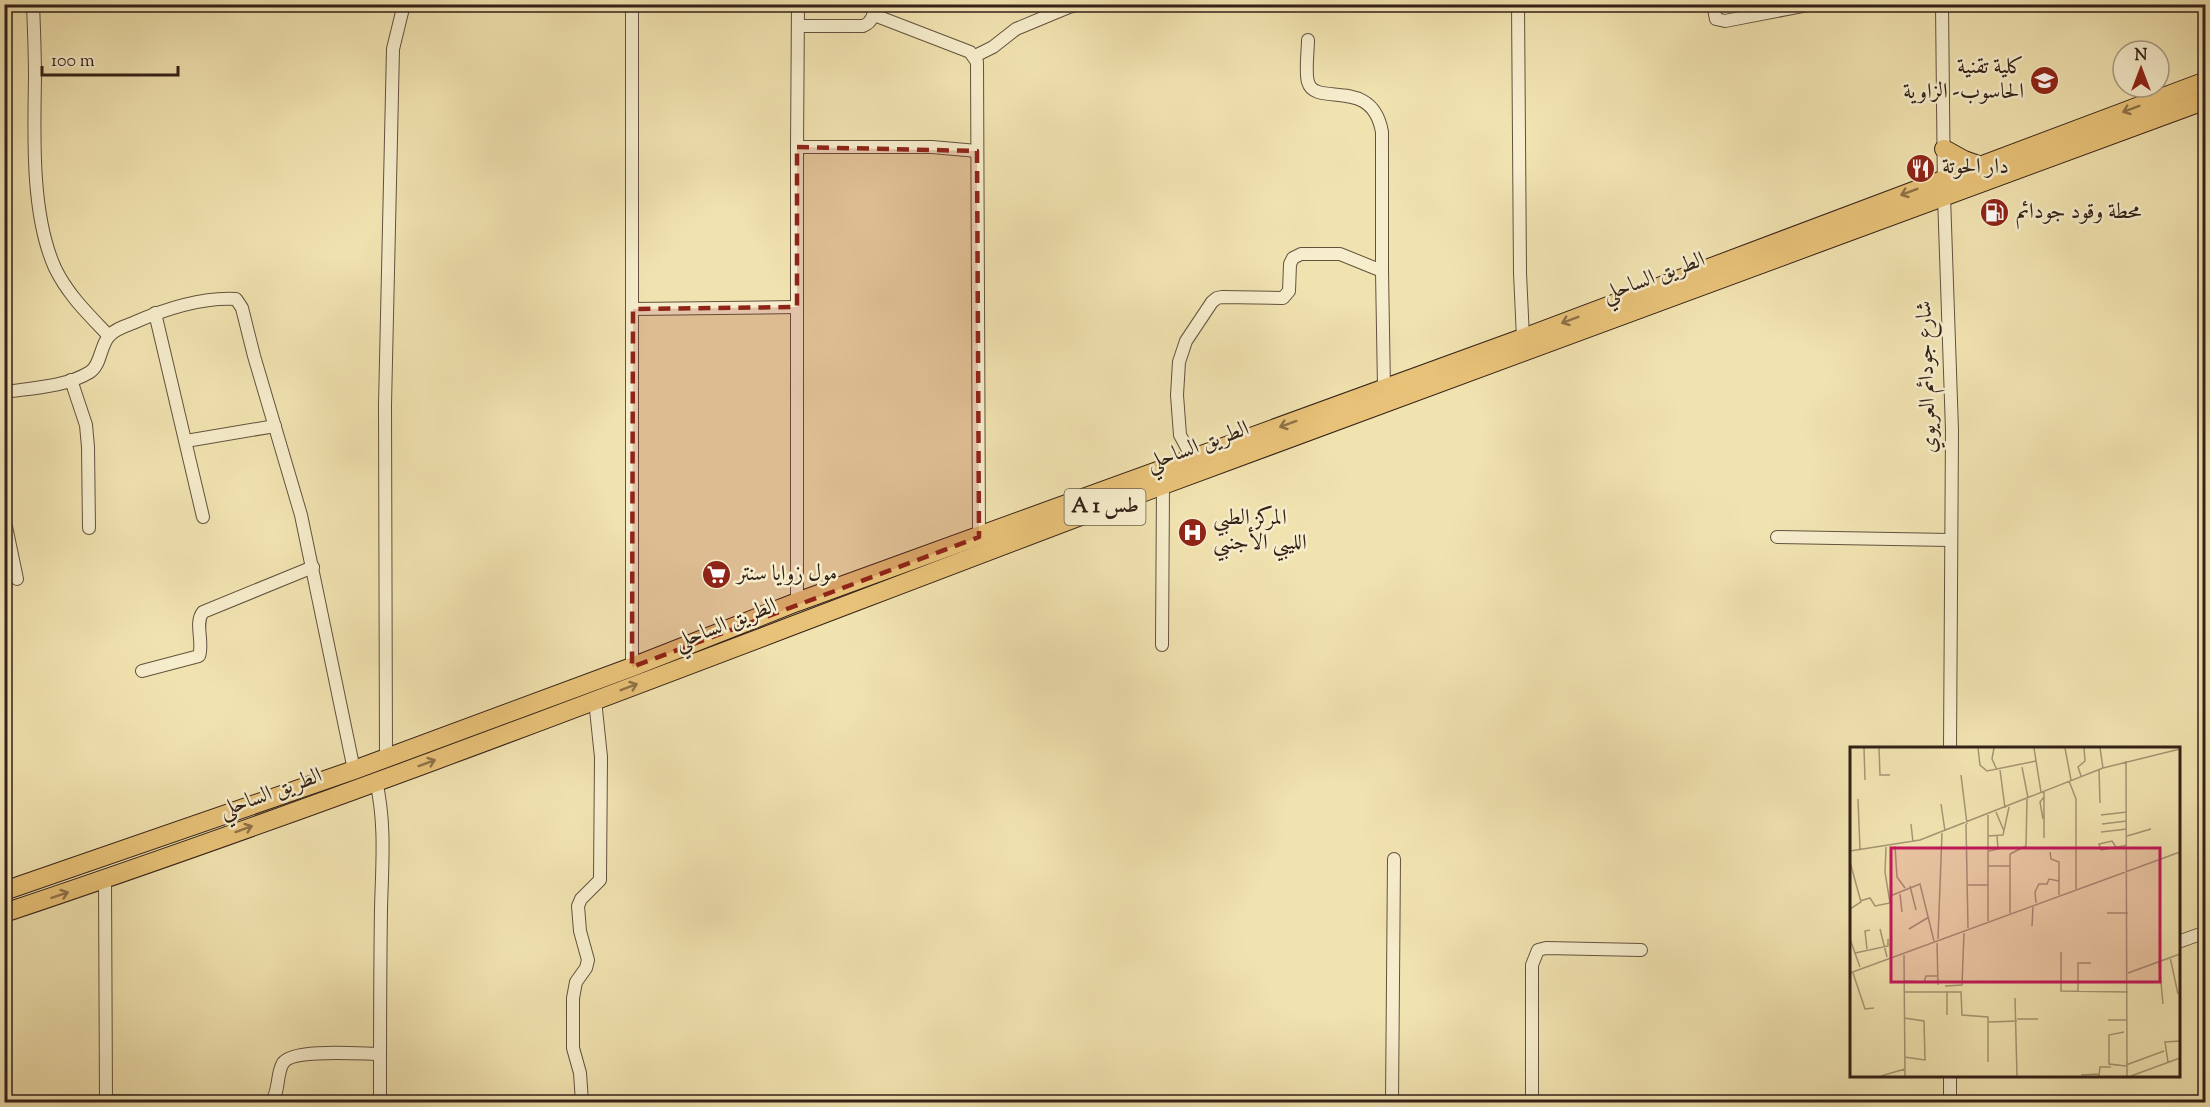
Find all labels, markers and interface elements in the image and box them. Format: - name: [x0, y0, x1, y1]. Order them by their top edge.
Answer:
- scale bar: [42, 39, 178, 77]
- north arrow: [2111, 39, 2171, 99]
- text: N: [2135, 45, 2148, 68]
- text: 100 m: [51, 49, 95, 75]
- place label: كلية تقنية الحاسوب- الزاوية: [1903, 52, 2024, 109]
- school or university icon: كلية تقنية الحاسوب- الزاوية: [2029, 65, 2061, 97]
- one-way arrow: [2122, 104, 2141, 115]
- restaurant icon: دار الحوتة: [1905, 152, 1937, 184]
- place label: دار الحوتة: [1942, 152, 2009, 184]
- one-way arrow: [1900, 188, 1919, 199]
- fuel station icon: محطة وقود جودائم: [1979, 197, 2011, 229]
- place label: محطة وقود جودائم: [2016, 197, 2142, 230]
- street label: الطريق الساحلي: [1598, 245, 1711, 314]
- street label: شارع جودائم العريوي: [1909, 300, 1948, 454]
- one-way arrow: [1561, 316, 1579, 327]
- street label: الطريق الساحلي: [1142, 414, 1255, 483]
- one-way arrow: [1279, 420, 1298, 431]
- road number: A 1 طس: [1064, 489, 1146, 525]
- place label: المركز الطبي الليبي الأجنبي: [1213, 503, 1307, 562]
- hospital icon: المركز الطبي الليبي الأجنبي: [1176, 516, 1208, 548]
- supermarket icon: مول زوايا سنتر: [700, 559, 732, 591]
- place label: مول زوايا سنتر: [735, 559, 837, 591]
- street label: الطريق الساحلي: [670, 591, 783, 662]
- one-way arrow: [619, 681, 638, 692]
- inset map: [1850, 747, 2180, 1077]
- one-way arrow: [417, 757, 436, 768]
- street label: الطريق الساحلي: [215, 761, 328, 830]
- one-way arrow: [234, 823, 253, 834]
- one-way arrow: [50, 888, 69, 899]

